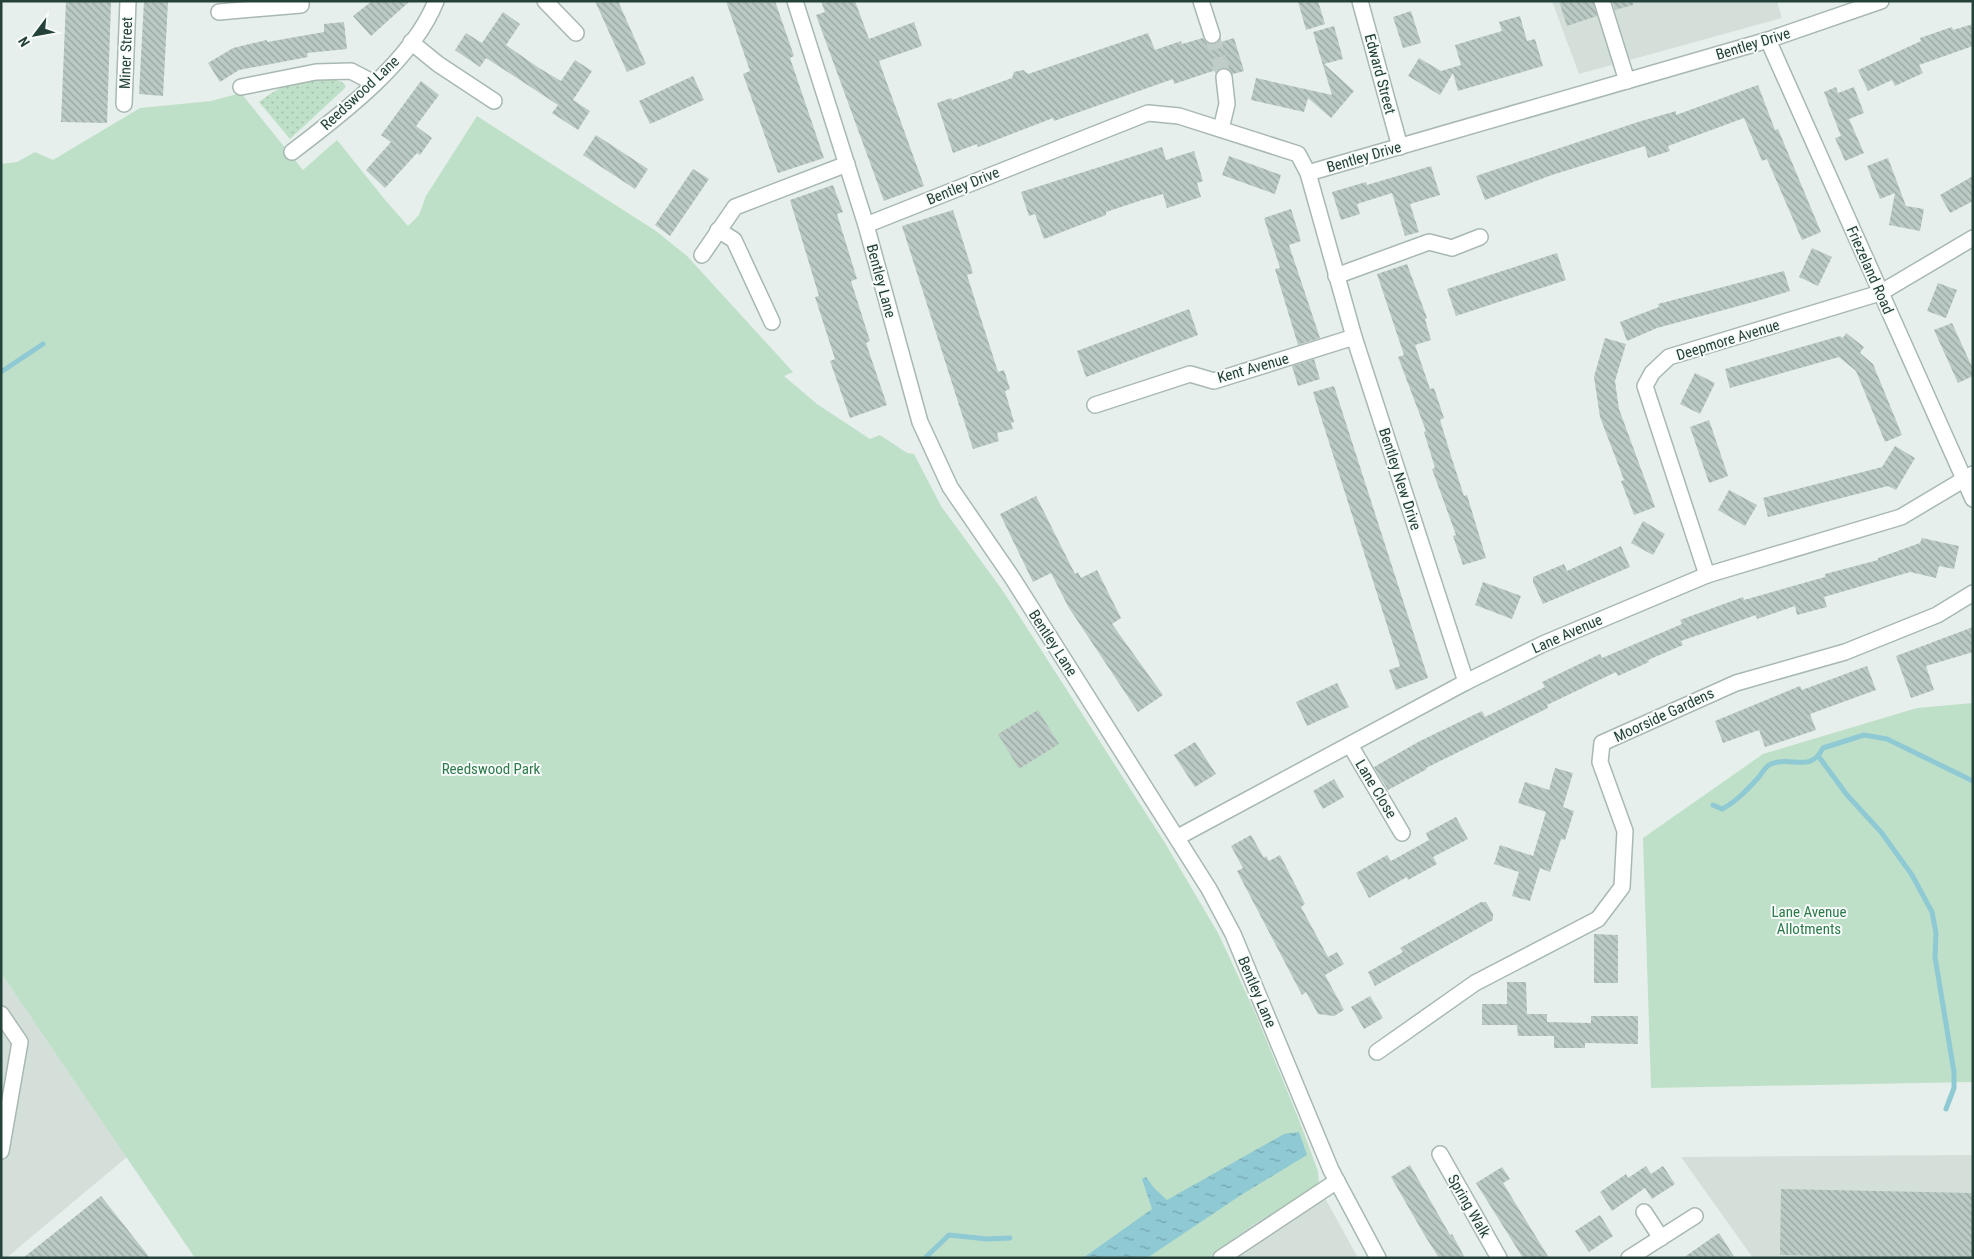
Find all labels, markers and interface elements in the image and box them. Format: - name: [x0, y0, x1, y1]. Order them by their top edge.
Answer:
- north arrow: [10, 10, 60, 60]
- street label: Miner Street: [116, 17, 136, 89]
- street label: Bentley Drive: [1714, 24, 1792, 64]
- street label: Edward Street: [1361, 32, 1399, 116]
- text: N: [15, 34, 33, 50]
- street label: Reedswood Lane: [317, 52, 403, 134]
- street label: Bentley Drive: [1325, 138, 1403, 176]
- street label: Bentley Drive: [924, 163, 1002, 209]
- street label: Friezeland Road: [1843, 223, 1897, 317]
- street label: Bentley Lane: [863, 242, 899, 320]
- street label: Deepmore Avenue: [1674, 316, 1782, 364]
- street label: Kent Avenue: [1215, 349, 1291, 387]
- street label: Bentley New Drive: [1375, 426, 1425, 532]
- street label: Bentley Lane: [1025, 606, 1081, 680]
- street label: Lane Avenue: [1529, 610, 1605, 658]
- street label: Moorside Gardens: [1611, 684, 1717, 746]
- street label: Lane Close: [1351, 756, 1401, 822]
- park label: Reedswood Park: [442, 760, 541, 778]
- park label: Lane Avenue Allotments: [1771, 903, 1847, 938]
- street label: Bentley Lane: [1234, 954, 1280, 1030]
- street label: Spring Walk: [1444, 1171, 1494, 1241]

